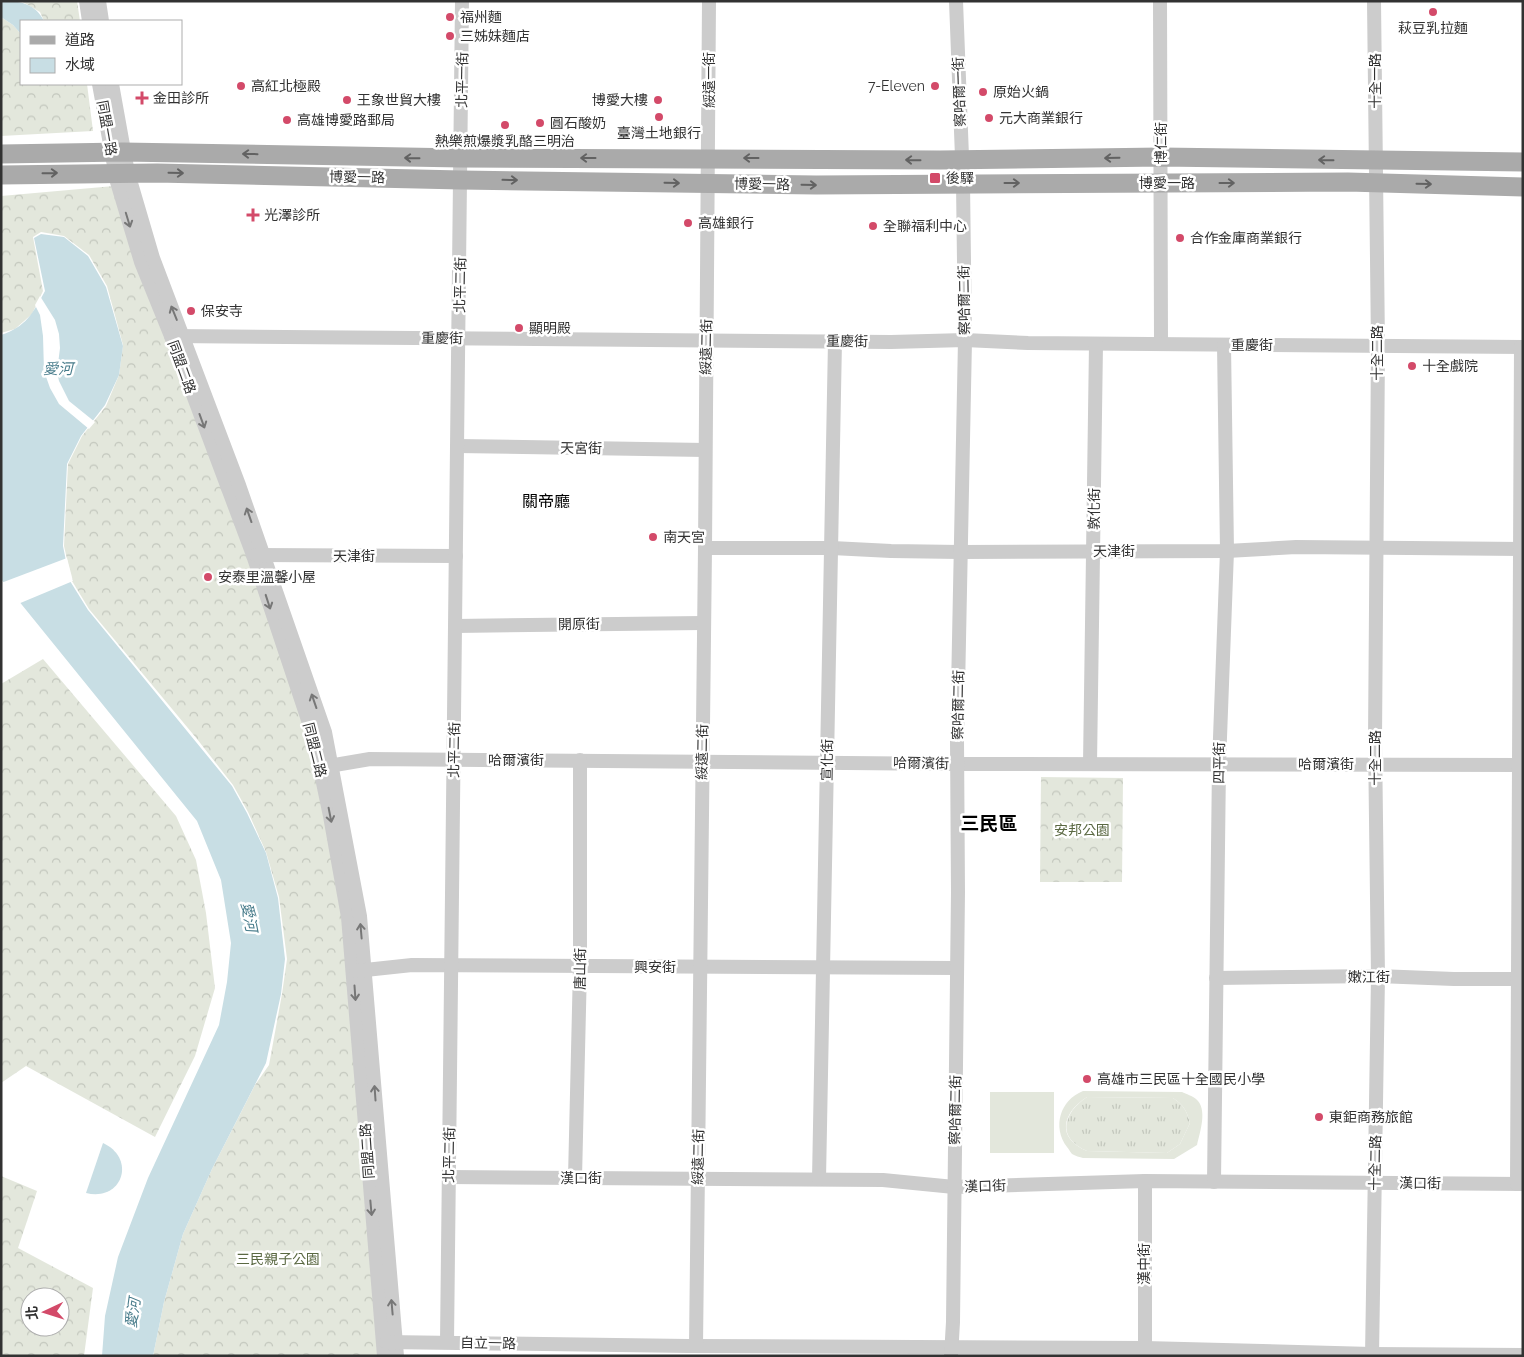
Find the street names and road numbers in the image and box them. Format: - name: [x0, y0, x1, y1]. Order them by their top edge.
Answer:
- street label: 北平一街: [454, 52, 470, 108]
- street label: 綏遠一街: [701, 52, 717, 108]
- street label: 十全一路: [1367, 53, 1383, 109]
- street label: 察哈爾一街: [950, 57, 968, 127]
- street label: 同盟一路: [94, 99, 120, 157]
- street label: 博仁街: [1153, 122, 1169, 164]
- street label: 博愛一路: [329, 169, 385, 185]
- street label: 博愛一路: [1139, 175, 1195, 191]
- street label: 博愛一路: [734, 176, 790, 192]
- street label: 北平二街: [452, 257, 468, 313]
- street label: 察哈爾二街: [955, 265, 973, 335]
- street label: 綏遠二街: [698, 319, 714, 375]
- street label: 十全二路: [1369, 325, 1385, 381]
- street label: 重慶街: [421, 330, 463, 346]
- street label: 重慶街: [826, 333, 868, 349]
- street label: 重慶街: [1231, 337, 1273, 353]
- street label: 同盟二路: [165, 338, 199, 396]
- street label: 天宮街: [560, 440, 602, 456]
- street label: 敦化街: [1086, 488, 1102, 530]
- street label: 天津街: [1093, 543, 1135, 559]
- street label: 天津街: [333, 548, 375, 564]
- street label: 開原街: [558, 616, 600, 632]
- street label: 察哈爾二街: [949, 670, 967, 740]
- street label: 同盟二路: [300, 721, 330, 779]
- street label: 北平二街: [446, 722, 462, 778]
- street label: 綏遠二街: [694, 724, 710, 780]
- street label: 十全二路: [1367, 730, 1383, 786]
- street label: 宣化街: [819, 739, 835, 781]
- street label: 四平街: [1211, 742, 1227, 784]
- street label: 哈爾濱街: [488, 752, 544, 768]
- street label: 哈爾濱街: [893, 755, 949, 771]
- street label: 哈爾濱街: [1298, 756, 1354, 772]
- street label: 唐山街: [572, 948, 588, 990]
- street label: 興安街: [634, 959, 676, 975]
- street label: 嫩江街: [1348, 969, 1390, 985]
- street label: 察哈爾二街: [946, 1075, 964, 1145]
- street label: 同盟二路: [357, 1123, 377, 1179]
- street label: 北平二街: [441, 1127, 457, 1183]
- street label: 綏遠二街: [690, 1129, 706, 1185]
- street label: 十全二路: [1367, 1135, 1383, 1191]
- street label: 漢口街: [560, 1170, 602, 1186]
- street label: 漢口街: [1399, 1175, 1441, 1191]
- street label: 漢口街: [964, 1177, 1006, 1195]
- street label: 漢中街: [1136, 1243, 1152, 1285]
- street label: 自立一路: [460, 1335, 516, 1351]

